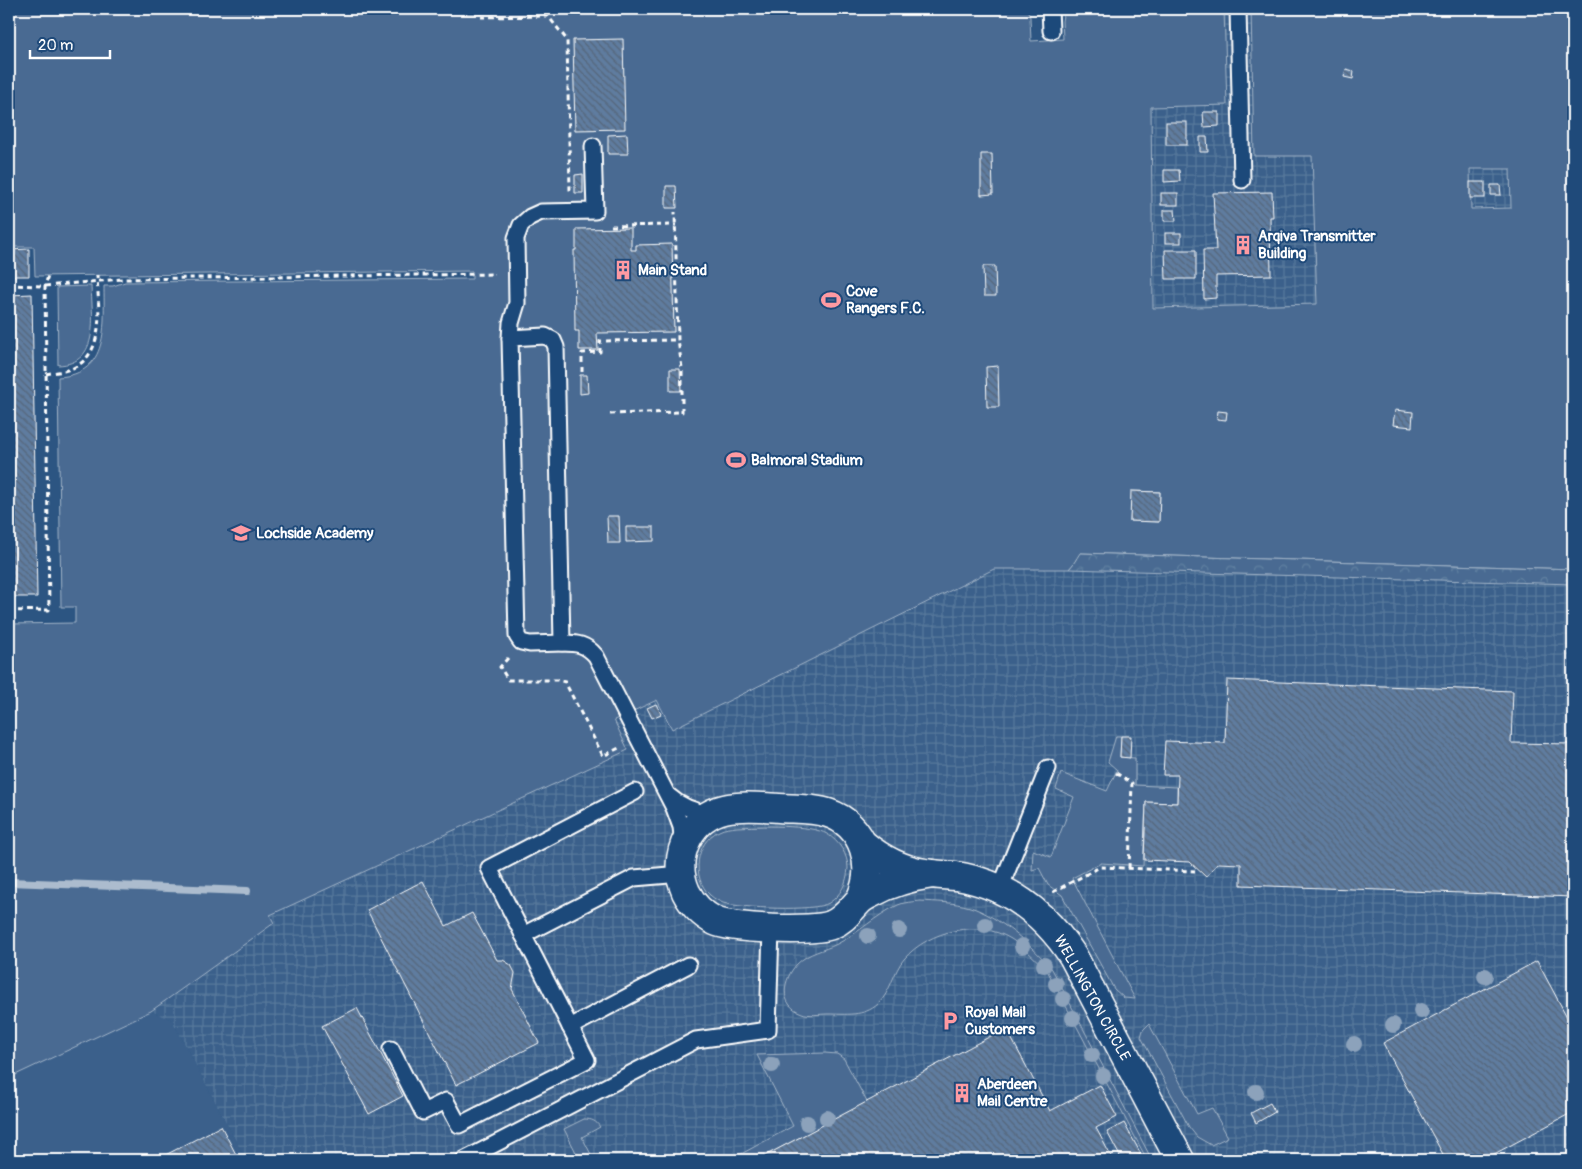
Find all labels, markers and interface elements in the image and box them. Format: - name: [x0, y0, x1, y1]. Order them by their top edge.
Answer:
- scale bar: [30, 28, 110, 60]
- text: 20 m: [38, 36, 73, 55]
- place label: Arqiva Transmitter Building: [1258, 227, 1376, 263]
- building icon: Arqiva Transmitter Building: [1232, 234, 1254, 256]
- building icon: Main Stand: [612, 259, 634, 281]
- place label: Main Stand: [638, 261, 707, 280]
- place label: Cove Rangers F.C.: [846, 282, 925, 318]
- sports icon: Cove Rangers F.C.: [820, 289, 842, 311]
- sports icon: Balmoral Stadium: [725, 449, 747, 471]
- place label: Balmoral Stadium: [751, 451, 863, 470]
- school or university icon: Lochside Academy: [230, 522, 252, 544]
- place label: Lochside Academy: [256, 524, 374, 543]
- street label: WELLINGTON CIRCLE: [1050, 932, 1135, 1064]
- place label: Royal Mail Customers: [965, 1003, 1035, 1039]
- parking icon: Royal Mail Customers: [939, 1010, 961, 1032]
- place label: Aberdeen Mail Centre: [977, 1075, 1048, 1111]
- building icon: Aberdeen Mail Centre: [951, 1082, 973, 1104]

